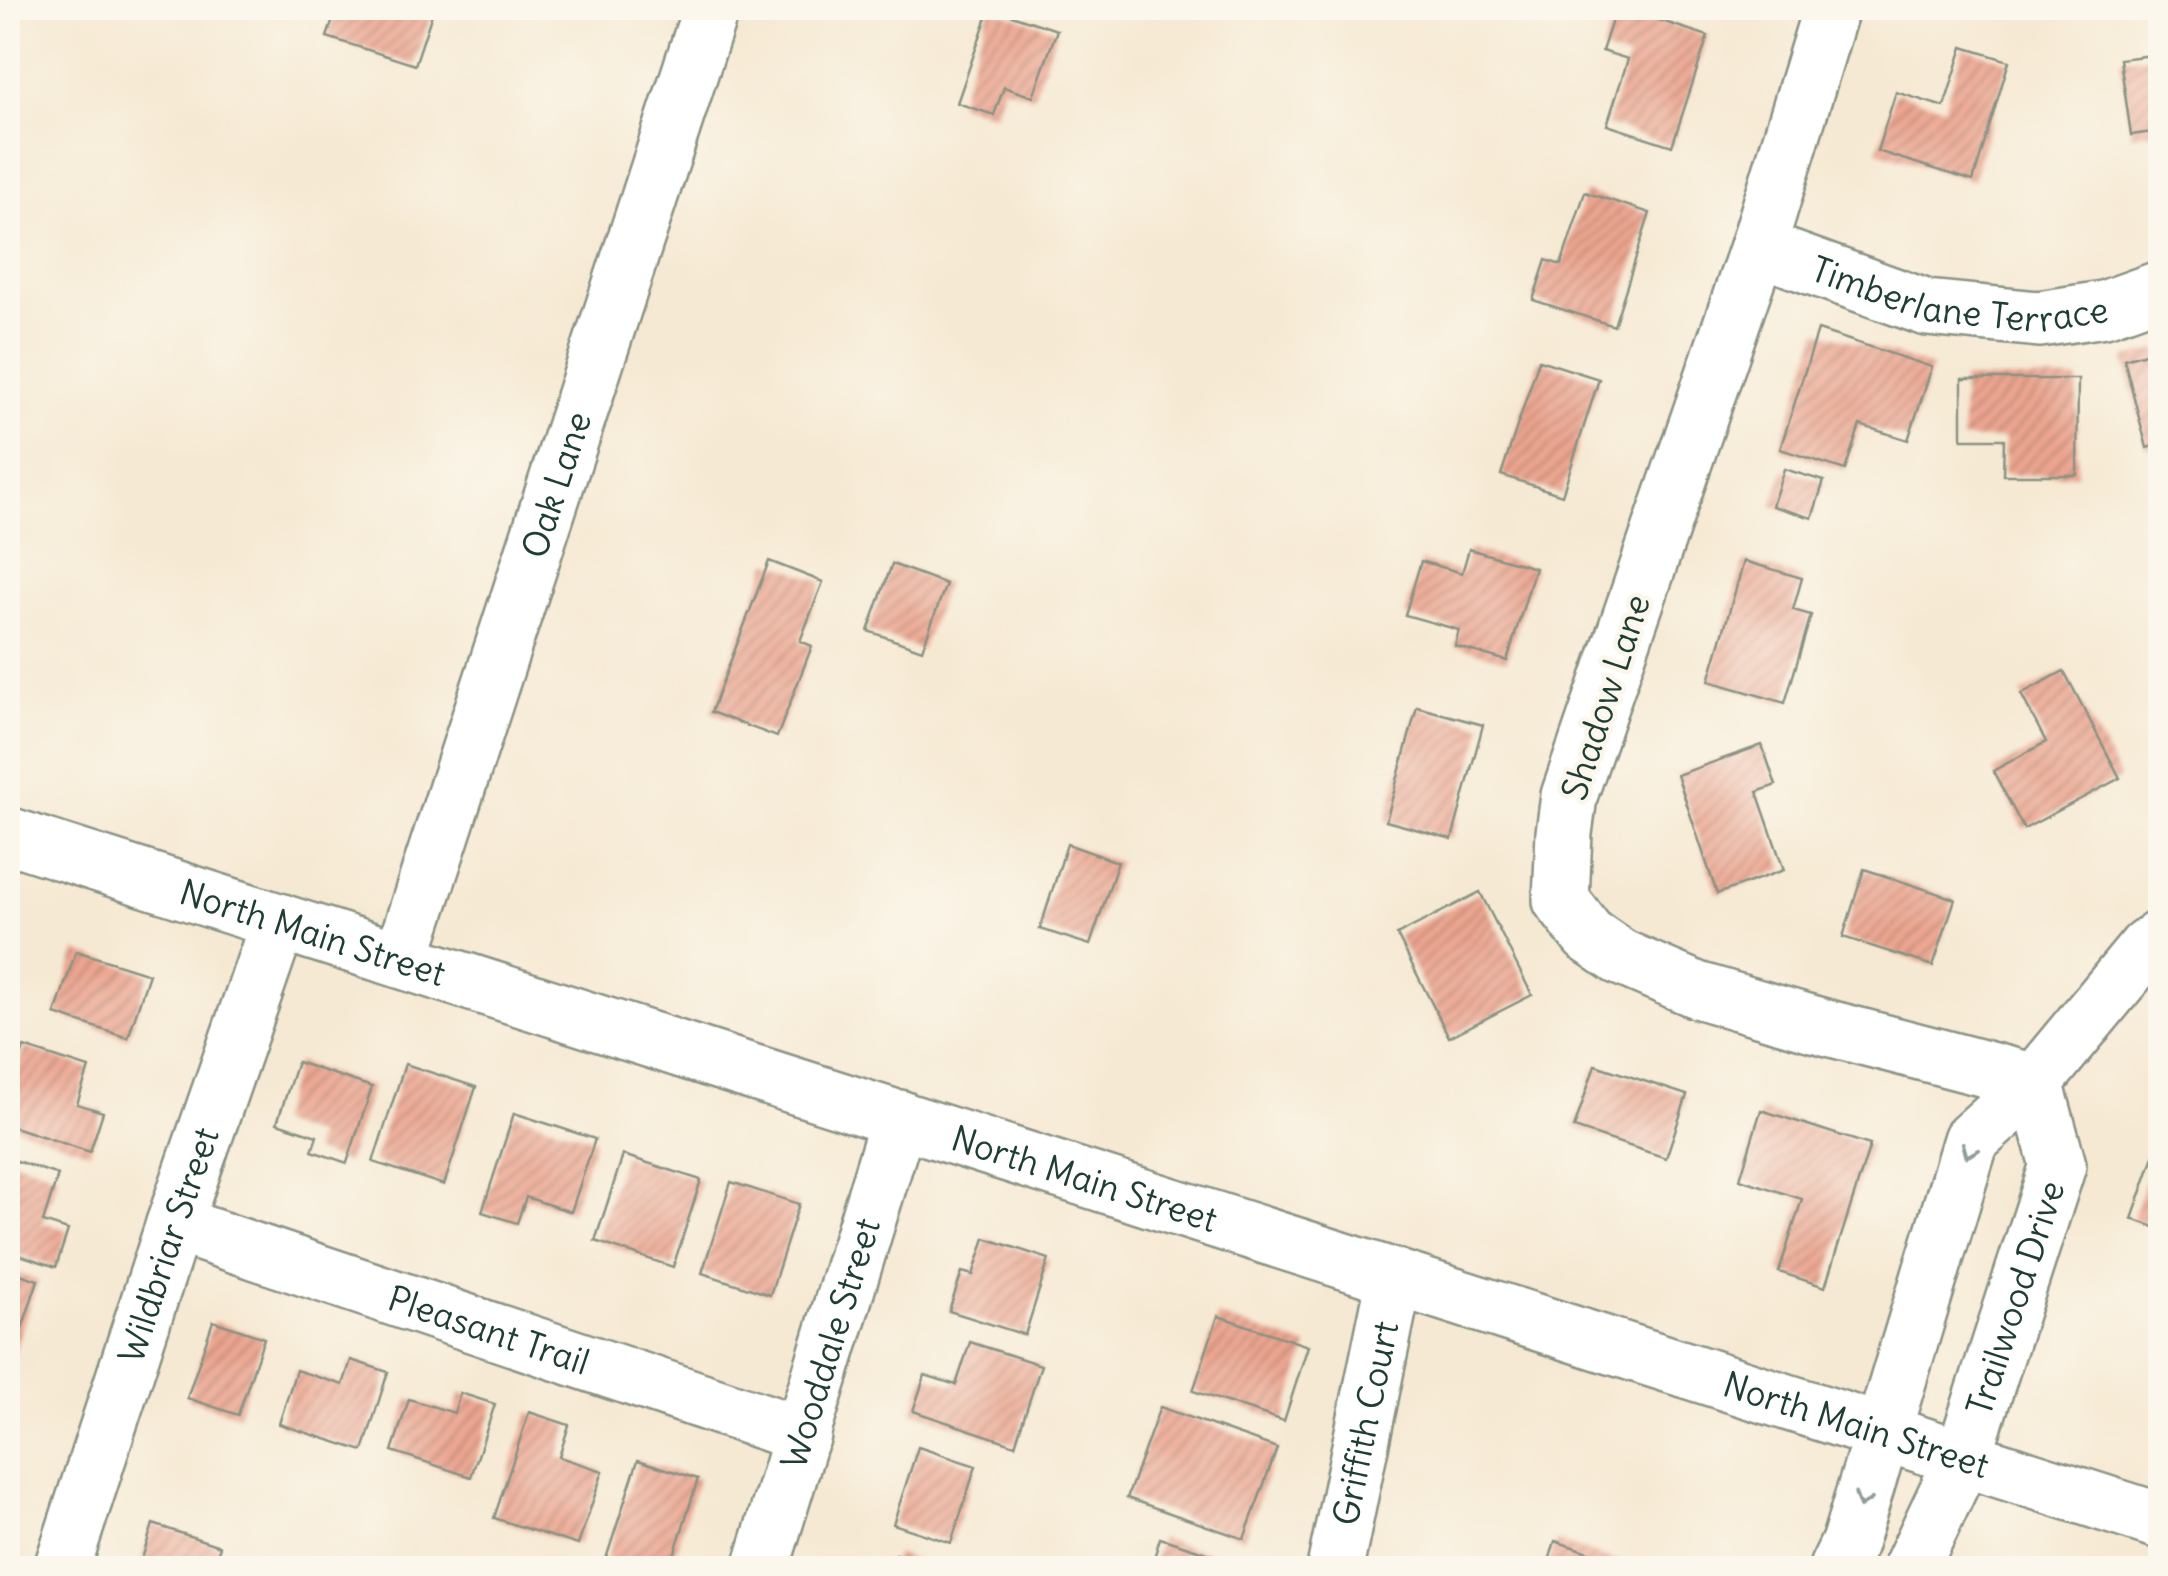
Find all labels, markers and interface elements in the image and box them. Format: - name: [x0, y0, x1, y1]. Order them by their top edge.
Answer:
- street label: Timberlane Terrace: [1805, 246, 2111, 341]
- street label: Oak Lane: [511, 406, 600, 563]
- street label: Shadow Lane: [1551, 589, 1659, 805]
- street label: North Main Street: [175, 869, 451, 995]
- street label: North Main Street: [946, 1115, 1223, 1241]
- street label: Wildbriar Street: [108, 1121, 228, 1368]
- one-way arrow: [1961, 1142, 1982, 1159]
- street label: Trailwood Drive: [1956, 1175, 2073, 1421]
- street label: Wooddale Street: [771, 1213, 889, 1474]
- street label: Pleasant Trail: [383, 1275, 595, 1384]
- street label: Griffith Court: [1322, 1317, 1407, 1529]
- street label: North Main Street: [1718, 1361, 1995, 1487]
- one-way arrow: [1853, 1492, 1874, 1509]

